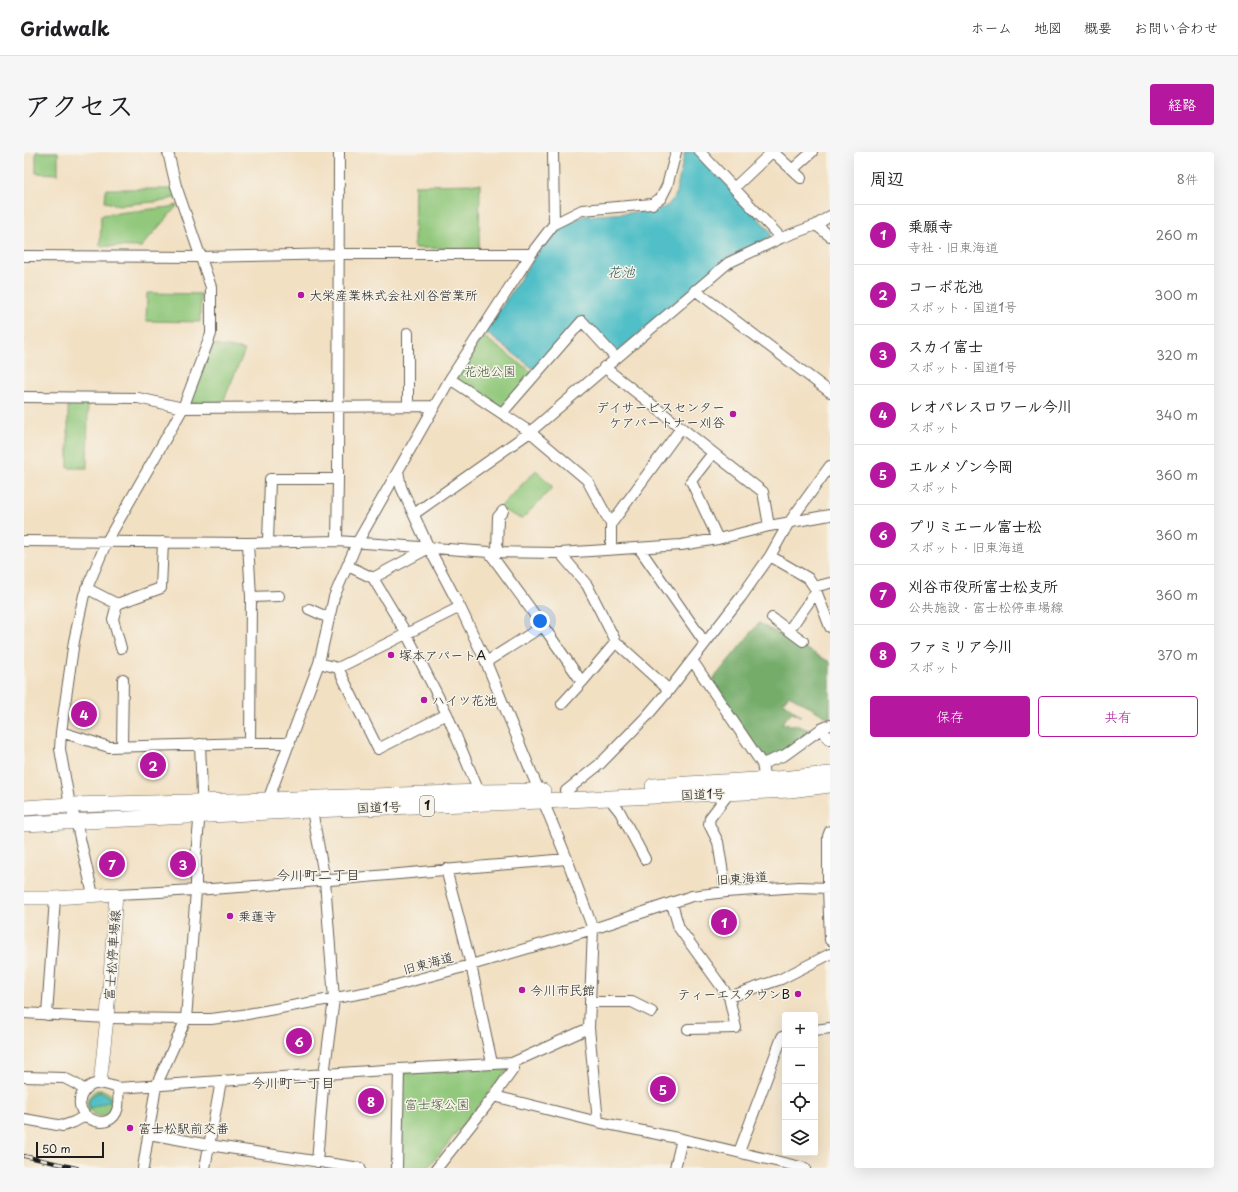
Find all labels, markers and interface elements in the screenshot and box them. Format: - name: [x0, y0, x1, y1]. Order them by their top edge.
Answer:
- text: Gridwalk: [20, 14, 110, 42]
- text: ホーム: [971, 17, 1012, 38]
- text: 地図: [1034, 17, 1062, 38]
- text: 概要: [1084, 17, 1112, 38]
- text: お問い合わせ: [1134, 17, 1218, 38]
- text: アクセス: [24, 83, 134, 126]
- button: 経路: [1150, 84, 1214, 125]
- text: 周辺: [870, 165, 904, 191]
- text: 8件: [1177, 169, 1198, 188]
- text: 乗願寺: [908, 214, 953, 237]
- text: 1: [880, 225, 886, 244]
- text: 260 m: [1156, 225, 1198, 244]
- text: 寺社 · 旧東海道: [908, 237, 998, 256]
- water label: 花池: [607, 261, 636, 282]
- text: コーポ花池: [908, 274, 983, 297]
- place label: 大栄産業株式会社刈谷営業所: [309, 285, 478, 304]
- text: 2: [878, 285, 888, 304]
- text: 300 m: [1154, 285, 1198, 304]
- marker: 大栄産業株式会社刈谷営業所: [296, 290, 306, 300]
- text: スポット · 国道1号: [908, 297, 1017, 316]
- text: スカイ富士: [908, 334, 983, 357]
- text: 3: [879, 345, 887, 364]
- text: 320 m: [1156, 345, 1198, 364]
- text: スポット · 国道1号: [908, 357, 1017, 376]
- park label: 花池公園: [464, 361, 516, 380]
- text: レオパレスロワール今川: [908, 394, 1072, 417]
- place label: デイサービスセンター ケアパートナー刈谷: [596, 397, 725, 431]
- text: 4: [879, 405, 887, 424]
- text: 340 m: [1155, 405, 1198, 424]
- marker: デイサービスセンター ケアパートナー刈谷: [728, 409, 738, 419]
- text: スポット: [908, 417, 960, 436]
- text: エルメゾン今岡: [908, 454, 1013, 477]
- text: 5: [879, 465, 887, 484]
- text: 360 m: [1155, 465, 1198, 484]
- text: スポット: [908, 477, 960, 496]
- text: プリミエール富士松: [908, 514, 1042, 537]
- text: 6: [878, 525, 888, 544]
- text: 360 m: [1155, 525, 1198, 544]
- text: スポット · 旧東海道: [908, 537, 1024, 556]
- text: 刈谷市役所富士松支所: [908, 574, 1058, 597]
- text: 7: [879, 585, 887, 604]
- text: 360 m: [1155, 585, 1198, 604]
- text: 公共施設 · 富士松停車場線: [908, 597, 1063, 616]
- your location: [530, 611, 550, 631]
- text: ファミリア今川: [908, 634, 1013, 657]
- place label: 塚本アパートA: [399, 645, 486, 664]
- text: 8: [879, 645, 887, 664]
- text: 370 m: [1157, 645, 1198, 664]
- marker: 塚本アパートA: [386, 650, 396, 660]
- text: スポット: [908, 657, 960, 676]
- place label: ハイツ花池: [432, 690, 497, 709]
- marker: ハイツ花池: [419, 695, 429, 705]
- button: 保存: [870, 696, 1030, 737]
- button: 共有: [1038, 696, 1198, 737]
- pin: 4: [71, 699, 97, 729]
- pin: 2: [140, 750, 166, 780]
- street label: 国道1号: [680, 783, 726, 804]
- street label: 国道1号: [356, 796, 402, 817]
- road number: 1: [420, 796, 434, 816]
- pin: 7: [99, 849, 125, 879]
- pin: 3: [170, 849, 196, 879]
- district label: 今川町二丁目: [276, 864, 360, 885]
- street label: 旧東海道: [715, 866, 769, 889]
- place label: 乗蓮寺: [238, 906, 277, 925]
- pin: 1: [711, 907, 737, 937]
- street label: 富士松停車場線: [99, 908, 124, 1001]
- marker: 乗蓮寺: [225, 911, 235, 921]
- street label: 旧東海道: [400, 947, 455, 978]
- place label: 今川市民館: [530, 980, 595, 999]
- place label: ティーエスタウンB: [677, 984, 790, 1003]
- marker: 今川市民館: [517, 985, 527, 995]
- marker: ティーエスタウンB: [793, 989, 803, 999]
- map controls: [782, 1012, 818, 1156]
- button: +: [782, 1012, 818, 1048]
- pin: 6: [286, 1026, 312, 1056]
- button: −: [782, 1048, 818, 1084]
- district label: 今川町一丁目: [251, 1072, 335, 1093]
- pin: 5: [650, 1074, 676, 1104]
- button: locate: [782, 1084, 818, 1120]
- pin: 8: [358, 1086, 384, 1116]
- park label: 富士塚公園: [404, 1094, 470, 1113]
- place label: 富士松駅前交番: [138, 1118, 229, 1137]
- button: layers: [782, 1120, 818, 1156]
- marker: 富士松駅前交番: [125, 1123, 135, 1133]
- scale bar: [36, 1140, 104, 1159]
- text: 50 m: [42, 1140, 71, 1157]

